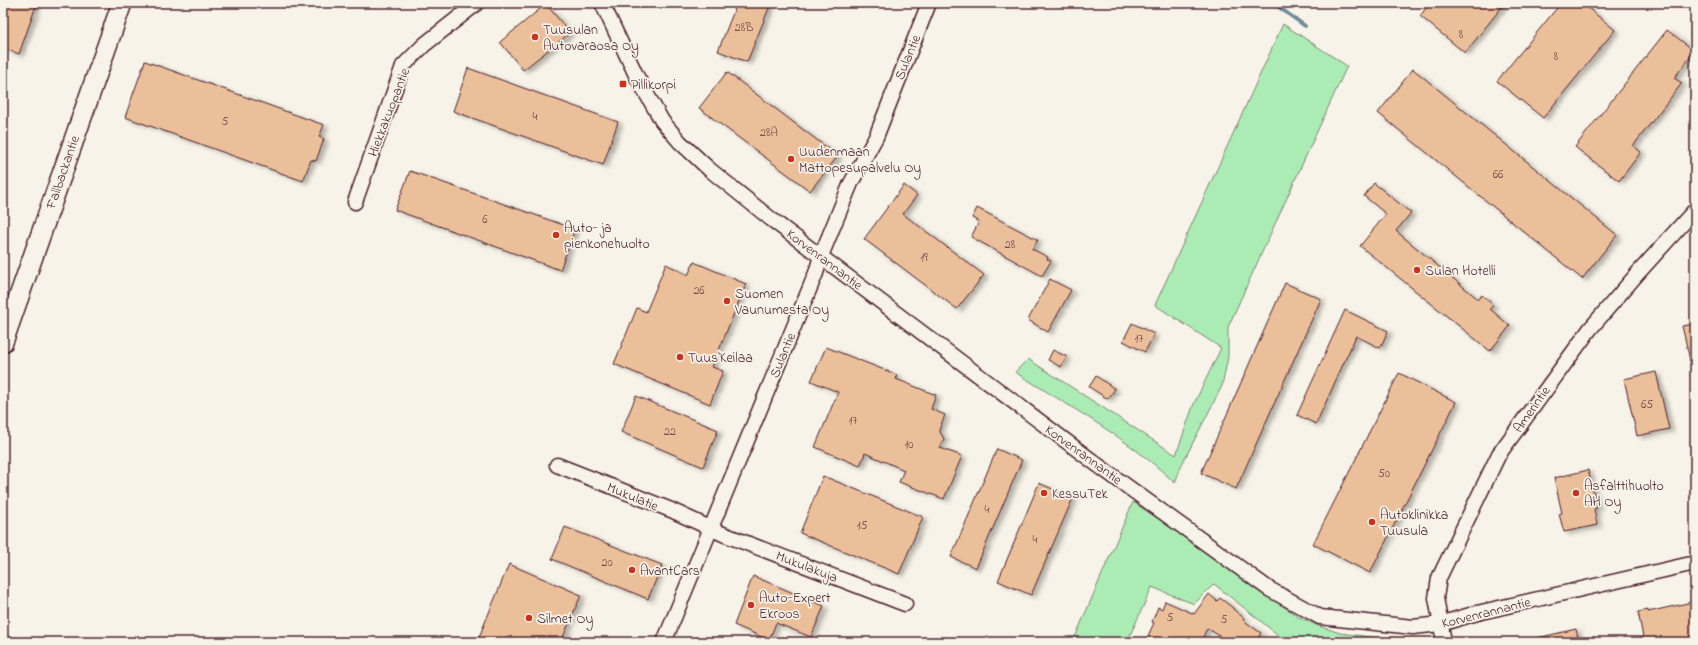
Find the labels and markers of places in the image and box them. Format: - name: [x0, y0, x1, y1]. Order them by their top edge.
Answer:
- place label: Tuusulan Autovaraosa Oy: [543, 20, 639, 58]
- marker: Tuusulan Autovaraosa Oy: [530, 32, 540, 42]
- place label: Pillikorpi: [631, 75, 676, 96]
- marker: Pillikorpi: [618, 79, 628, 89]
- place label: Uudenmaan Mattopesupalvelu Oy: [799, 142, 921, 180]
- marker: Uudenmaan Mattopesupalvelu Oy: [786, 154, 796, 164]
- place label: Auto- ja pienkonehuolto: [564, 218, 650, 255]
- marker: Auto- ja pienkonehuolto: [551, 230, 561, 240]
- place label: Sulan Hotelli: [1425, 261, 1496, 282]
- marker: Sulan Hotelli: [1412, 265, 1422, 275]
- place label: Suomen Vaunumesta Oy: [734, 284, 829, 322]
- marker: Suomen Vaunumesta Oy: [722, 296, 732, 306]
- place label: Tuus'Keilaa: [688, 348, 753, 369]
- marker: Tuus'Keilaa: [675, 352, 685, 362]
- place label: Asfalttihuolto AH Oy: [1584, 476, 1664, 514]
- place label: KessuTek: [1052, 484, 1109, 505]
- marker: KessuTek: [1039, 488, 1049, 498]
- marker: Asfalttihuolto AH Oy: [1571, 488, 1581, 498]
- place label: Autoklinikka Tuusula: [1380, 505, 1448, 542]
- marker: Autoklinikka Tuusula: [1367, 517, 1377, 527]
- place label: AvantCars: [640, 561, 700, 582]
- marker: AvantCars: [627, 565, 637, 575]
- place label: Auto-Expert Ekroos: [759, 588, 831, 625]
- marker: Auto-Expert Ekroos: [746, 600, 756, 610]
- place label: Silmet Oy: [537, 609, 593, 631]
- marker: Silmet Oy: [524, 613, 534, 623]

